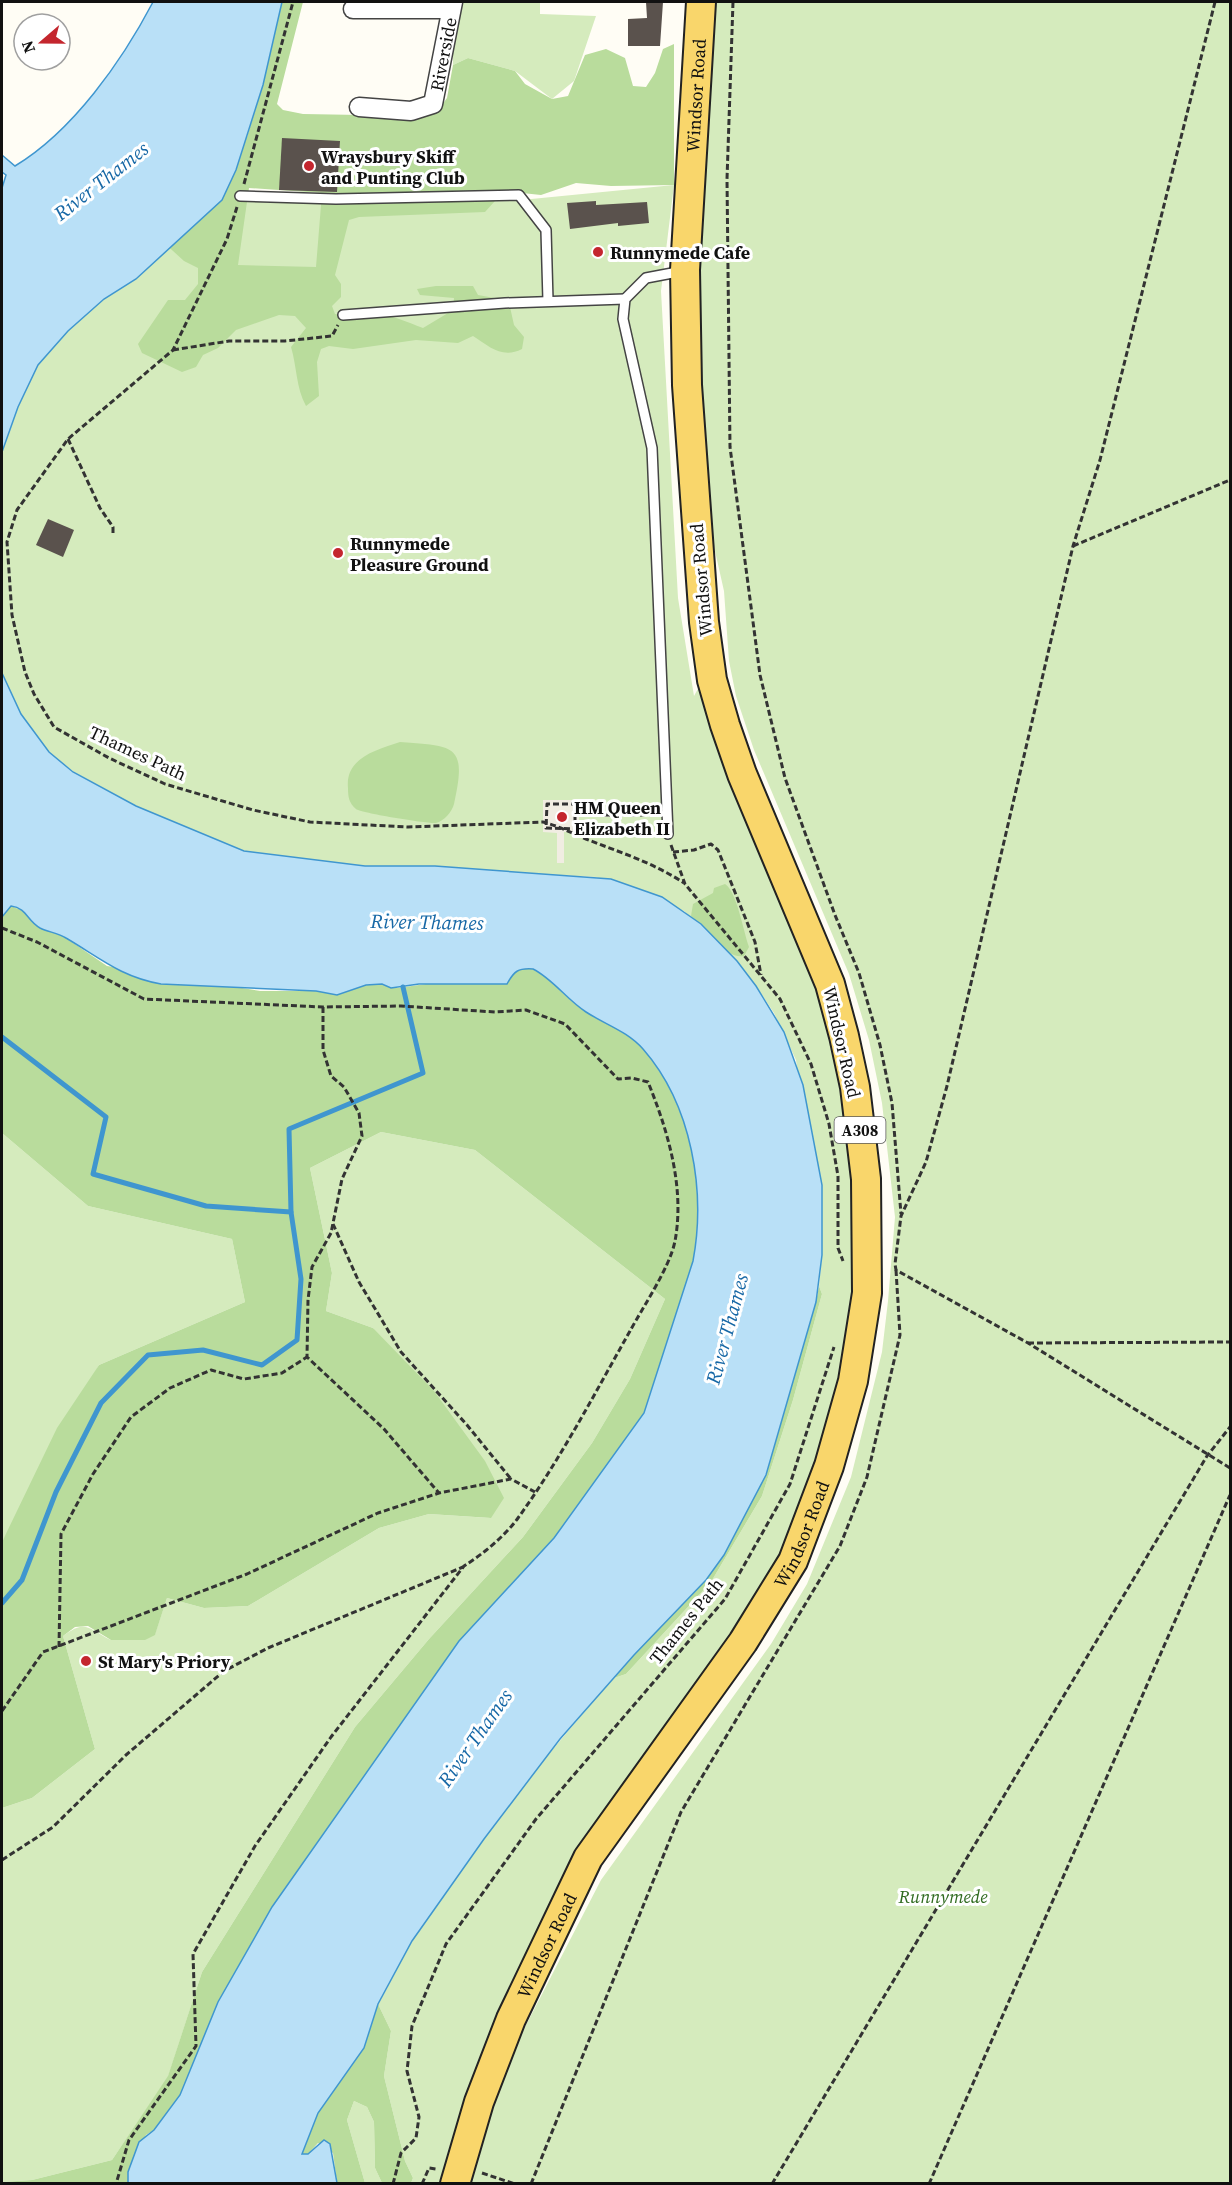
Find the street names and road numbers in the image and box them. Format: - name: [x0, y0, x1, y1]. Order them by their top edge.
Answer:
- street label: Riverside: [423, 15, 462, 93]
- street label: Windsor Road: [680, 38, 711, 153]
- street label: Windsor Road: [684, 522, 718, 638]
- street label: Thames Path: [85, 720, 191, 787]
- street label: Windsor Road: [817, 984, 867, 1100]
- road number: A308: [834, 1117, 886, 1143]
- street label: Windsor Road: [767, 1477, 835, 1592]
- street label: Thames Path: [643, 1572, 729, 1670]
- street label: Windsor Road: [510, 1889, 582, 2002]

